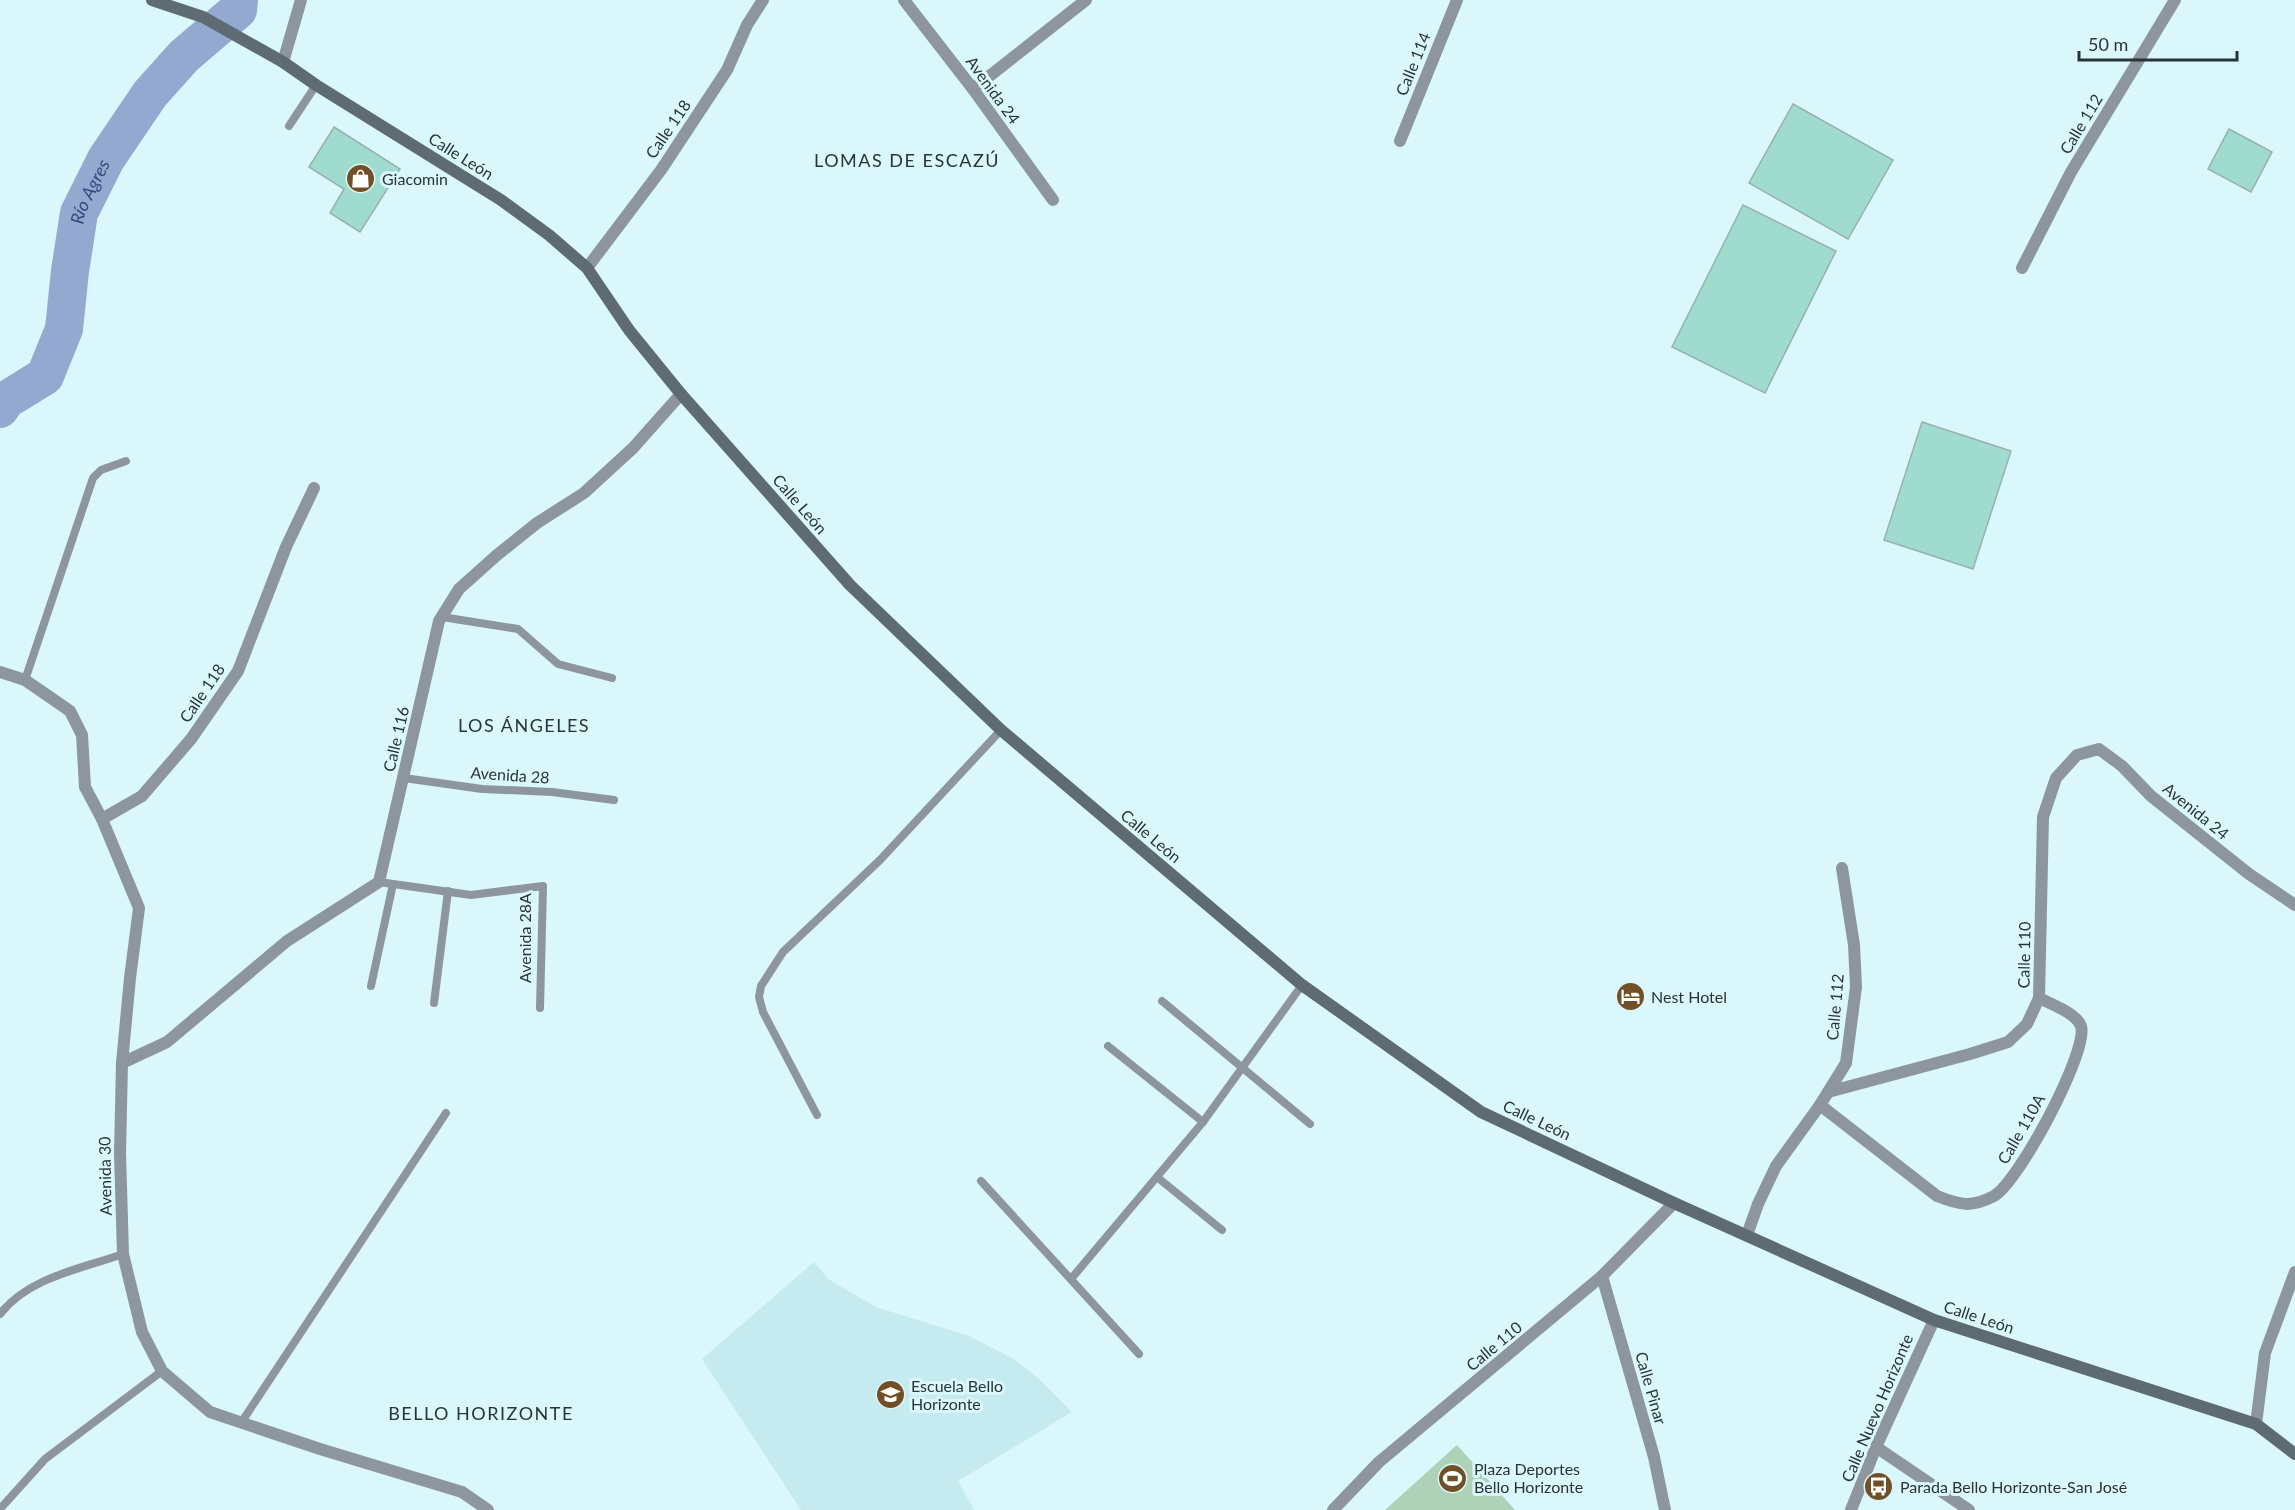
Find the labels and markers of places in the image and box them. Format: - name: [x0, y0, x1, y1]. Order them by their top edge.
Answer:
- shop icon: Giacomin: [345, 163, 377, 195]
- place label: Giacomin: [382, 169, 448, 188]
- hotel icon: Nest Hotel: [1614, 981, 1646, 1013]
- place label: Nest Hotel: [1651, 987, 1727, 1006]
- place label: Escuela Bello Horizonte: [911, 1376, 1003, 1413]
- school or university icon: Escuela Bello Horizonte: [874, 1379, 906, 1411]
- place label: Plaza Deportes Bello Horizonte: [1474, 1459, 1583, 1496]
- sports icon: Plaza Deportes Bello Horizonte: [1437, 1462, 1469, 1494]
- bus stop icon: Parada Bello Horizonte-San José: [1863, 1471, 1895, 1503]
- place label: Parada Bello Horizonte-San José: [1900, 1477, 2127, 1496]

